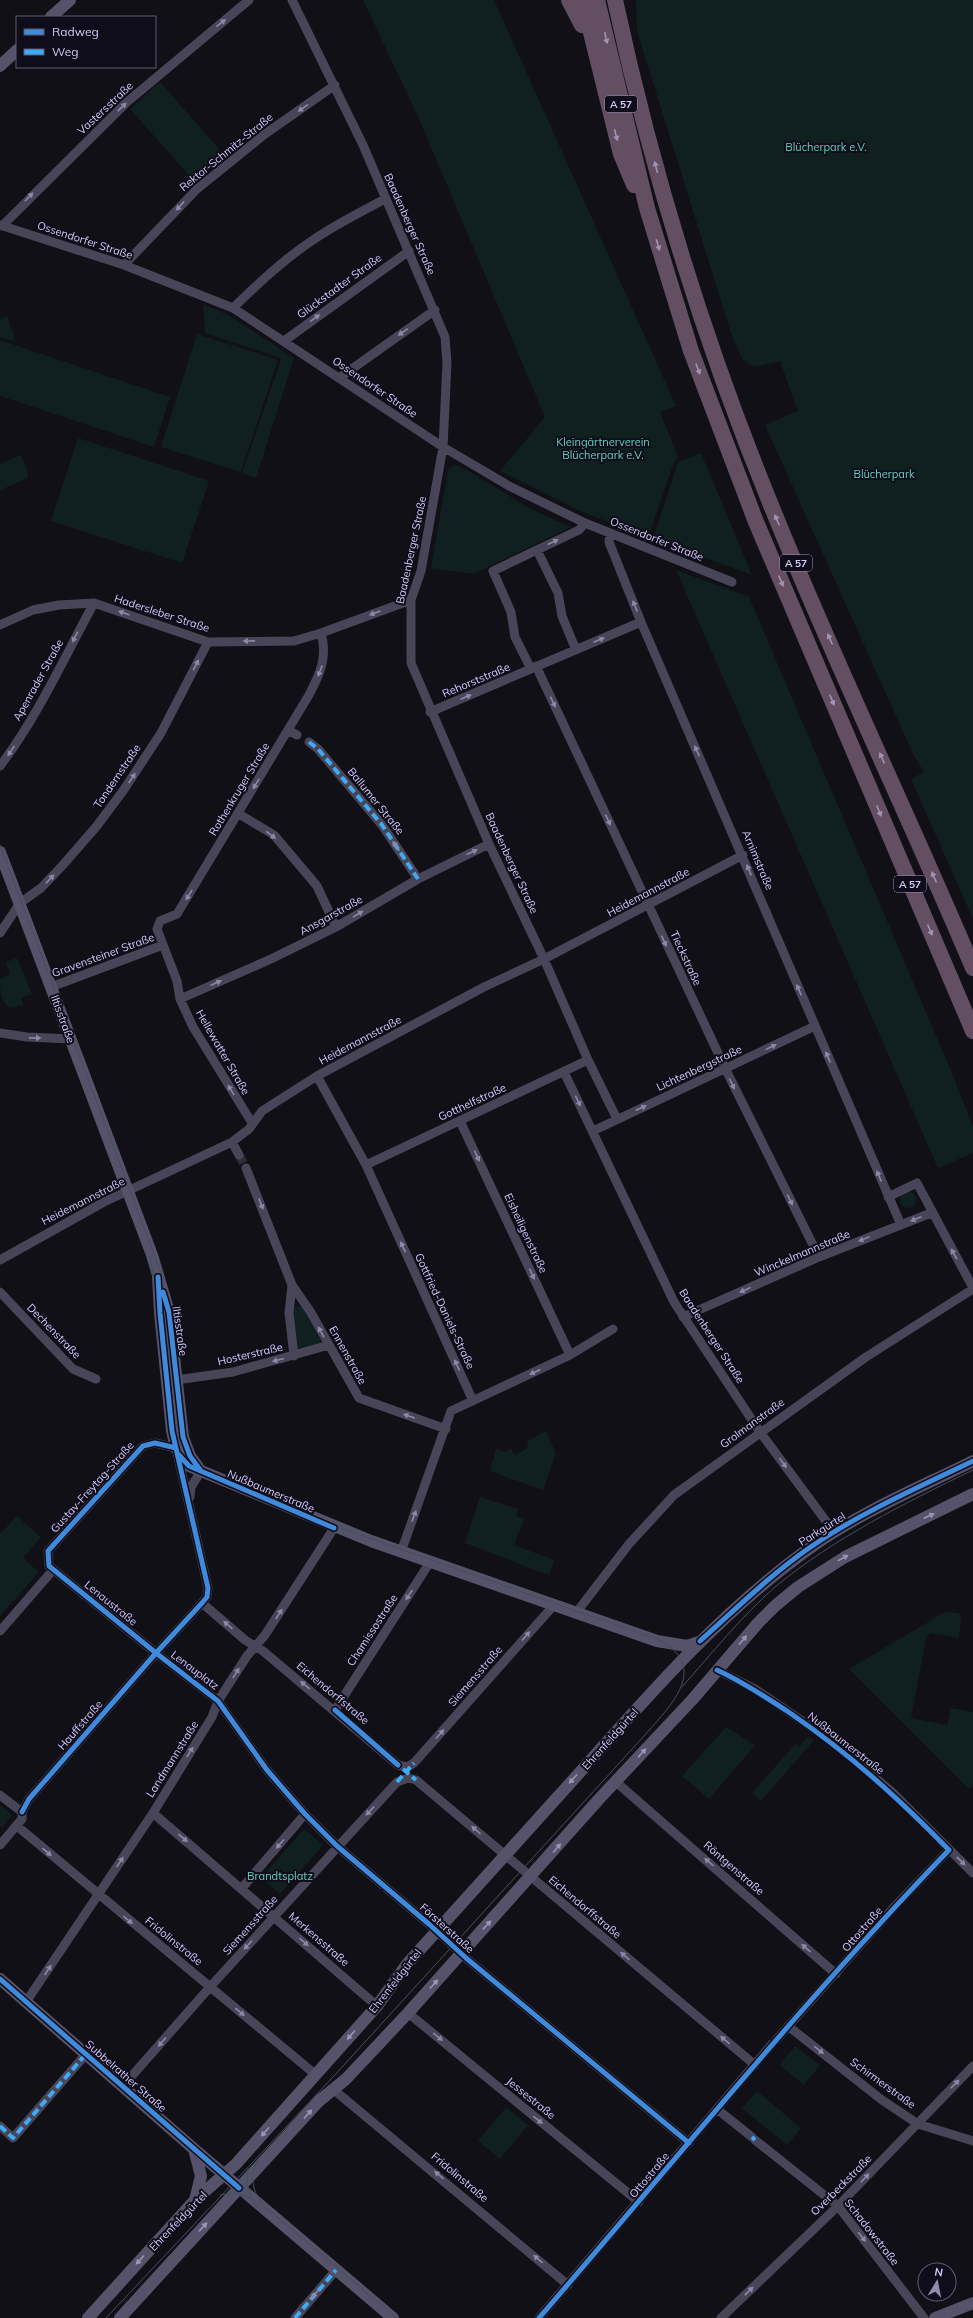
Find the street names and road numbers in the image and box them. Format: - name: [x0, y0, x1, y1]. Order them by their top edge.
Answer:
- street label: Vastersstraße: [74, 79, 136, 137]
- road number: A 57: [605, 96, 637, 112]
- street label: Rektor-Schmitz-Straße: [176, 110, 276, 194]
- street label: Baadenberger Straße: [381, 171, 439, 277]
- street label: Ossendorfer Straße: [35, 218, 135, 262]
- street label: Glückstadter Straße: [294, 251, 384, 321]
- street label: Ossendorfer Straße: [330, 353, 420, 421]
- street label: Baadenberger Straße: [393, 495, 429, 605]
- street label: Ossendorfer Straße: [608, 514, 706, 564]
- road number: A 57: [780, 555, 812, 571]
- street label: Hadersleber Straße: [113, 591, 211, 635]
- street label: Apenrader Straße: [10, 637, 66, 723]
- street label: Rehorststraße: [440, 659, 512, 701]
- street label: Rothenkruger Straße: [206, 740, 272, 838]
- street label: Tondernstraße: [90, 741, 144, 811]
- street label: Ballumer Straße: [345, 765, 407, 837]
- street label: Baadenberger Straße: [482, 810, 542, 916]
- street label: Arnimstraße: [739, 828, 777, 892]
- street label: Heidemannstraße: [604, 864, 692, 920]
- road number: A 57: [894, 876, 926, 892]
- street label: Ansgarstraße: [297, 892, 365, 938]
- street label: Tieckstraße: [667, 928, 705, 988]
- street label: Gravensteiner Straße: [50, 930, 156, 980]
- street label: Iltisstraße: [48, 993, 78, 1045]
- street label: Hellewatter Straße: [193, 1007, 253, 1097]
- street label: Heidemannstraße: [316, 1012, 404, 1068]
- street label: Lichtenbergstraße: [654, 1042, 744, 1094]
- street label: Gotthelfstraße: [436, 1080, 508, 1124]
- street label: Heidemannstraße: [39, 1174, 127, 1228]
- street label: Eisheiligenstraße: [501, 1191, 551, 1275]
- street label: Winckelmannstraße: [752, 1226, 852, 1280]
- street label: Gottfried-Daniels-Straße: [412, 1251, 478, 1371]
- street label: Baadenberger Straße: [676, 1286, 748, 1386]
- street label: Dechenstraße: [24, 1300, 84, 1362]
- street label: Iltisstraße: [170, 1305, 190, 1357]
- street label: Ennenstraße: [326, 1323, 370, 1387]
- street label: Hosterstraße: [216, 1340, 284, 1368]
- street label: Grolmanstraße: [717, 1395, 787, 1451]
- street label: Gustav-Freytag-Straße: [47, 1438, 137, 1536]
- street label: Nußbaumerstraße: [225, 1466, 317, 1516]
- street label: Parkgürtel: [796, 1509, 848, 1549]
- street label: Lenaustraße: [82, 1577, 140, 1629]
- street label: Chamissostraße: [344, 1591, 400, 1669]
- street label: Siemensstraße: [445, 1643, 505, 1709]
- street label: Lenauplatz: [168, 1647, 222, 1693]
- street label: Eichendorffstraße: [294, 1659, 372, 1727]
- street label: Hauffstraße: [55, 1697, 105, 1753]
- street label: Ehrenfeldgürtel: [579, 1705, 641, 1773]
- street label: Nußbaumerstraße: [805, 1709, 887, 1777]
- street label: Landmannstraße: [143, 1718, 201, 1800]
- street label: Röntgenstraße: [701, 1838, 767, 1898]
- street label: Eichendorffstraße: [546, 1873, 624, 1941]
- street label: Siemensstraße: [219, 1892, 281, 1958]
- street label: Försterstraße: [417, 1900, 477, 1956]
- street label: Ottostraße: [839, 1904, 885, 1954]
- street label: Merkensstraße: [286, 1909, 352, 1969]
- street label: Fridolinstraße: [142, 1914, 206, 1968]
- street label: Ehrenfeldgürtel: [366, 1946, 424, 2016]
- street label: Subbelrather Straße: [83, 2037, 169, 2115]
- street label: Schirmerstraße: [847, 2055, 919, 2112]
- street label: Jessestraße: [504, 2074, 558, 2122]
- street label: Fridolinstraße: [429, 2149, 491, 2205]
- street label: Ottostraße: [626, 2149, 672, 2201]
- street label: Overbeckstraße: [808, 2152, 874, 2218]
- street label: Ehrenfeldgürtel: [146, 2188, 210, 2254]
- street label: Schadowstraße: [842, 2196, 902, 2268]

